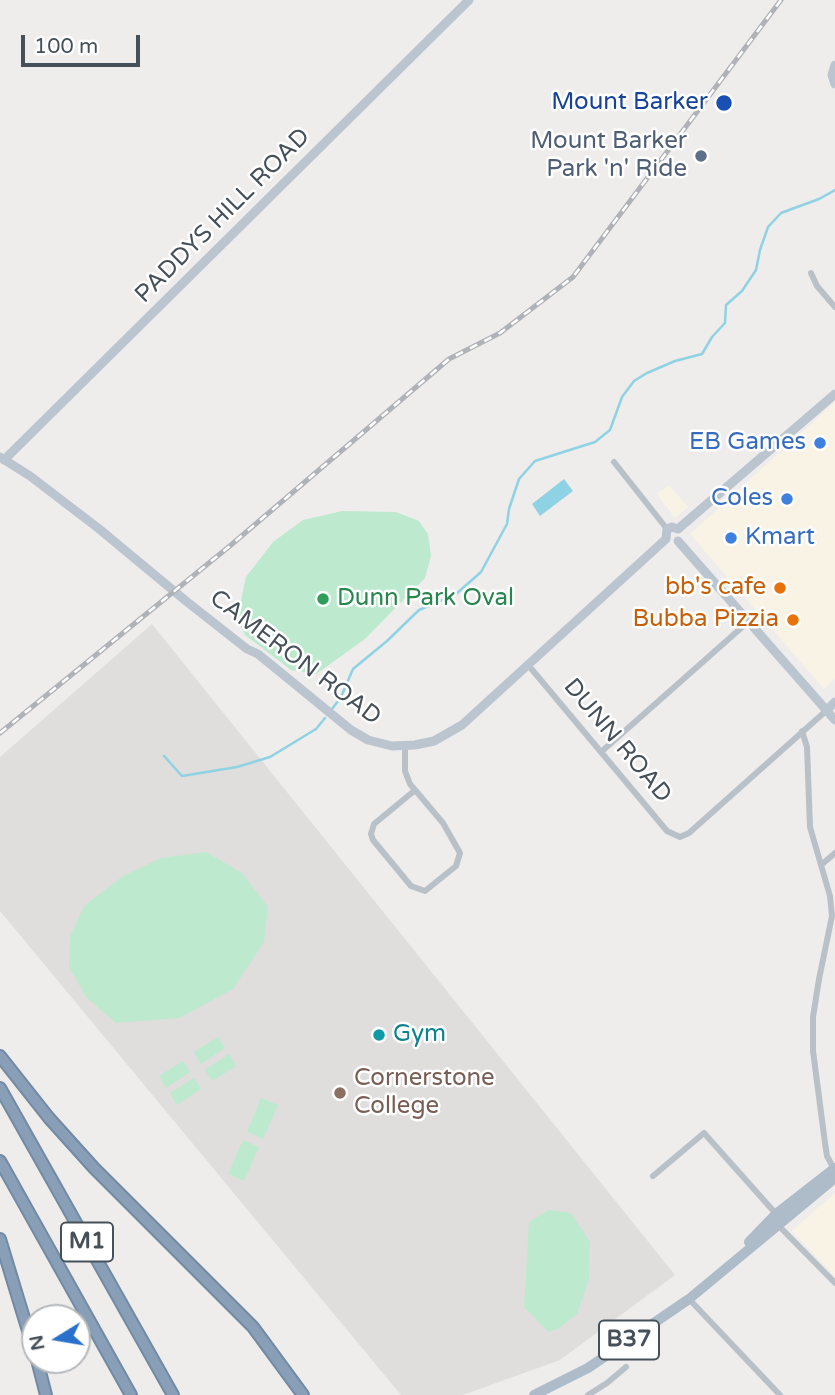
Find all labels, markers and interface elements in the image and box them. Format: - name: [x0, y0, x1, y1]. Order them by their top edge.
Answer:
- scale bar: [24, 21, 144, 65]
- text: 100 m: [34, 34, 98, 59]
- place label: Mount Barker: [551, 89, 708, 117]
- marker: Mount Barker: [714, 93, 734, 113]
- street label: PADDYS HILL ROAD: [130, 123, 316, 309]
- place label: Mount Barker Park 'n' Ride: [530, 128, 687, 184]
- marker: Mount Barker Park 'n' Ride: [693, 148, 709, 164]
- place label: EB Games: [689, 429, 806, 457]
- marker: EB Games: [812, 435, 828, 451]
- place label: Coles: [711, 485, 773, 513]
- marker: Coles: [779, 491, 795, 507]
- place label: Kmart: [745, 524, 815, 552]
- marker: Kmart: [723, 530, 739, 546]
- place label: bb's cafe: [665, 574, 766, 602]
- marker: bb's cafe: [772, 580, 788, 596]
- street label: CAMERON ROAD: [204, 584, 386, 732]
- place label: Dunn Park Oval: [337, 585, 514, 613]
- marker: Dunn Park Oval: [315, 591, 331, 607]
- place label: Bubba Pizzia: [633, 606, 779, 634]
- marker: Bubba Pizzia: [785, 612, 801, 628]
- street label: DUNN ROAD: [557, 673, 677, 809]
- place label: Gym: [393, 1021, 446, 1049]
- marker: Gym: [371, 1027, 387, 1043]
- place label: Cornerstone College: [354, 1065, 495, 1121]
- marker: Cornerstone College: [332, 1085, 348, 1101]
- road number: M1: [61, 1222, 113, 1261]
- north arrow: [21, 1304, 91, 1374]
- road number: B37: [599, 1320, 659, 1359]
- text: N: [25, 1333, 50, 1352]

